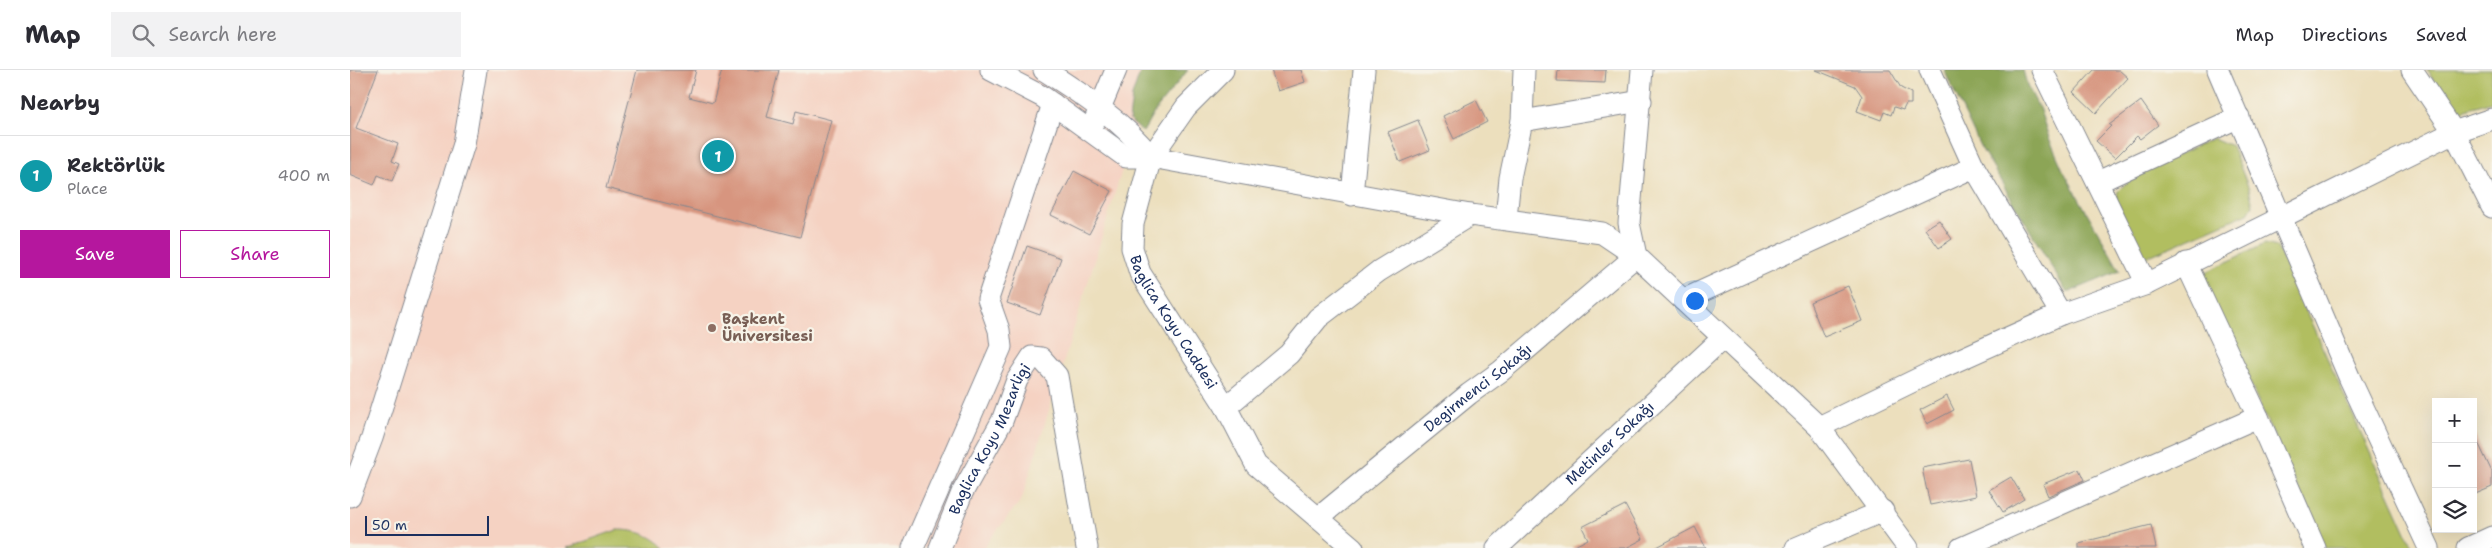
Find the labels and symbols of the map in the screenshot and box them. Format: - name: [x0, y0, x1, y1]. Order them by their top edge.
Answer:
- pin: 1: [702, 137, 734, 175]
- street label: Baglica Koyu Caddesi: [1125, 253, 1222, 393]
- your location: [1682, 288, 1708, 314]
- place label: Başkent Üniversitesi: [722, 309, 813, 346]
- marker: Başkent Üniversitesi: [706, 322, 718, 334]
- street label: Degirmenci Sokağı: [1420, 339, 1536, 437]
- street label: Baglica Koyu Mezarligi: [944, 360, 1035, 518]
- street label: Metinler Sokağı: [1561, 397, 1659, 490]
- scale bar: [365, 513, 489, 536]

